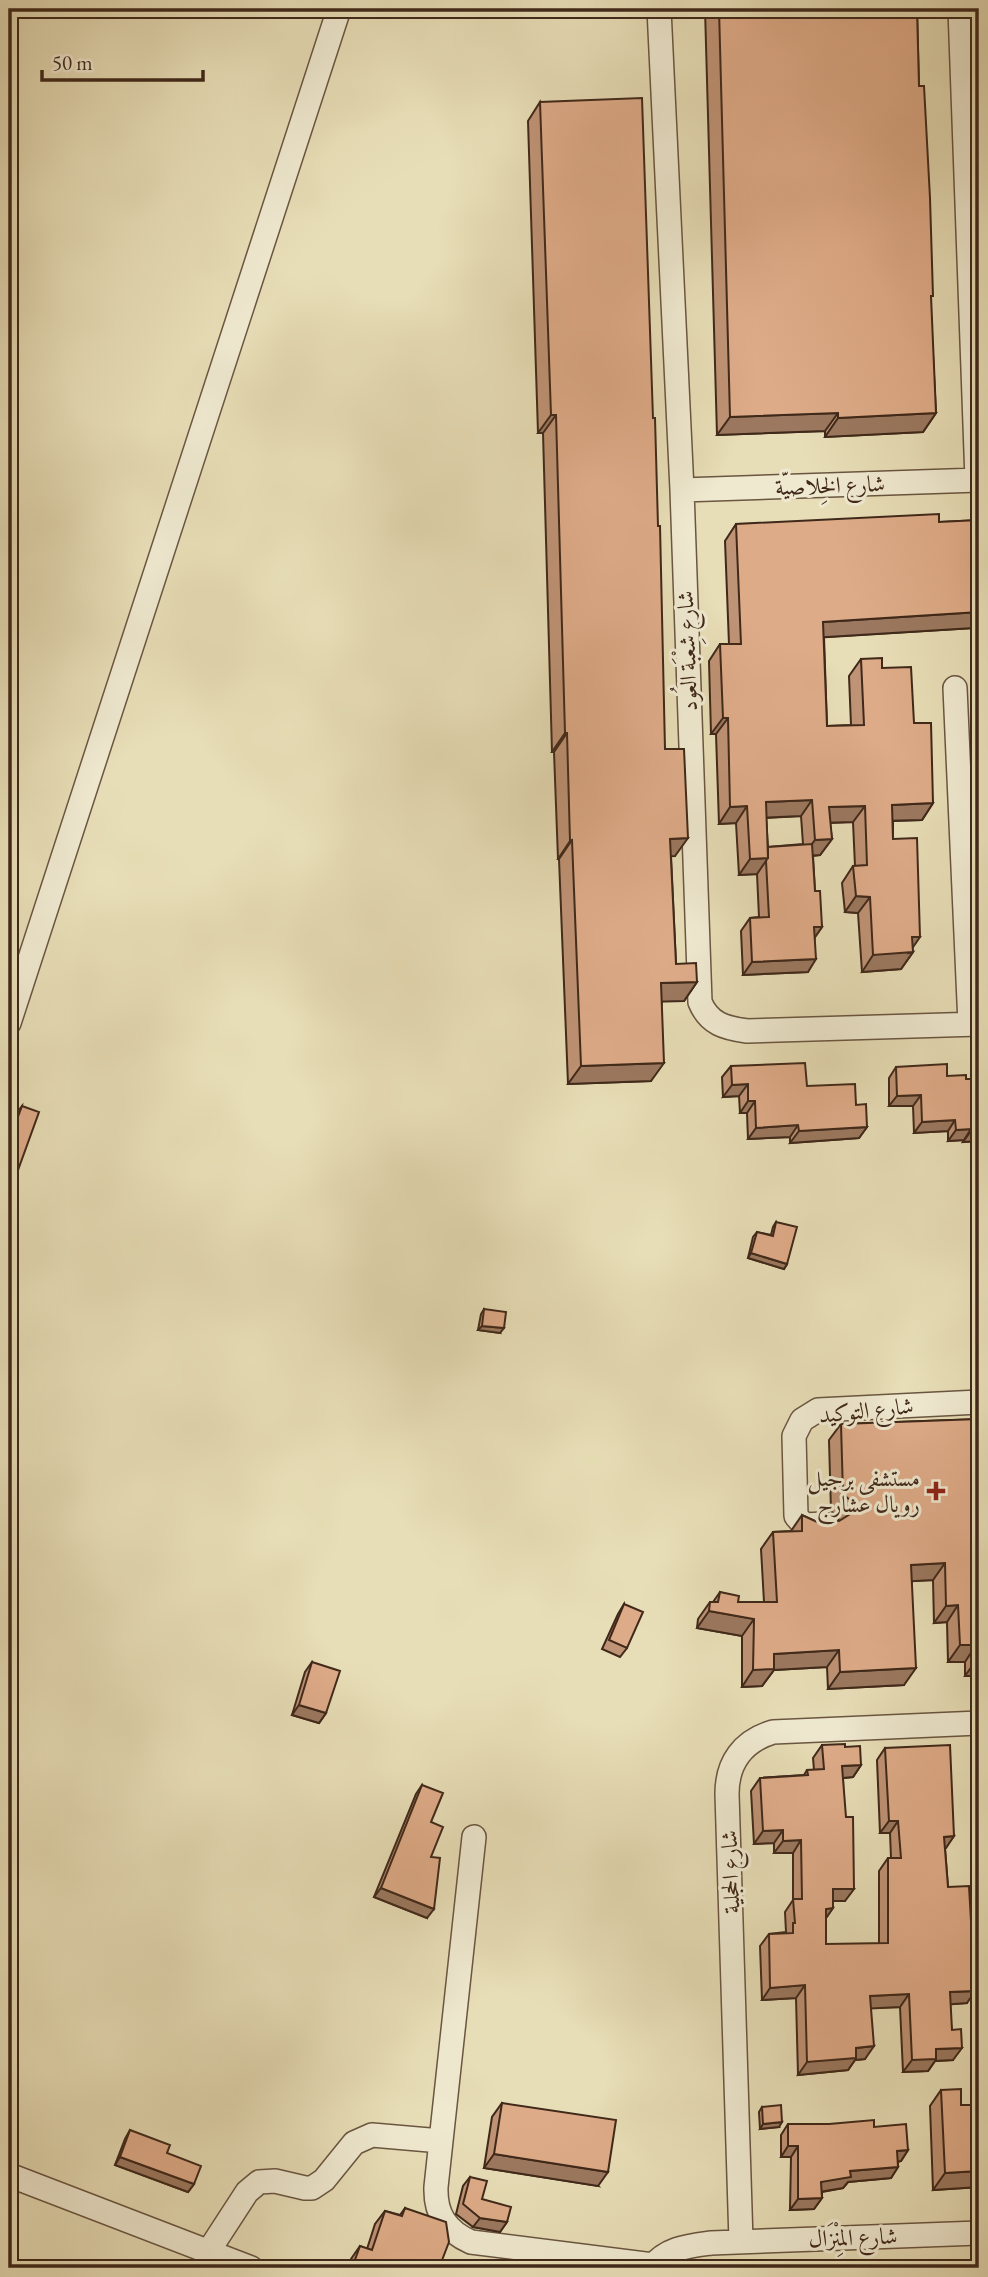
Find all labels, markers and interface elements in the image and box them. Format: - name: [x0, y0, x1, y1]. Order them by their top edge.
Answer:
- scale bar: [42, 38, 203, 82]
- text: 50 m: [52, 49, 93, 76]
- street label: شارع الخِلاصيّة: [774, 468, 886, 507]
- street label: شارع شِعْبَة العُود: [666, 590, 709, 712]
- street label: شارع التوكيد: [817, 1390, 916, 1435]
- place label: مستشفى برجيل رويال عشارج: [808, 1463, 920, 1525]
- marker: مستشفى برجيل رويال عشارج: [926, 1481, 946, 1501]
- street label: شارع الحجلية: [714, 1829, 751, 1914]
- street label: شارع المِنْزَال: [808, 2218, 898, 2259]

